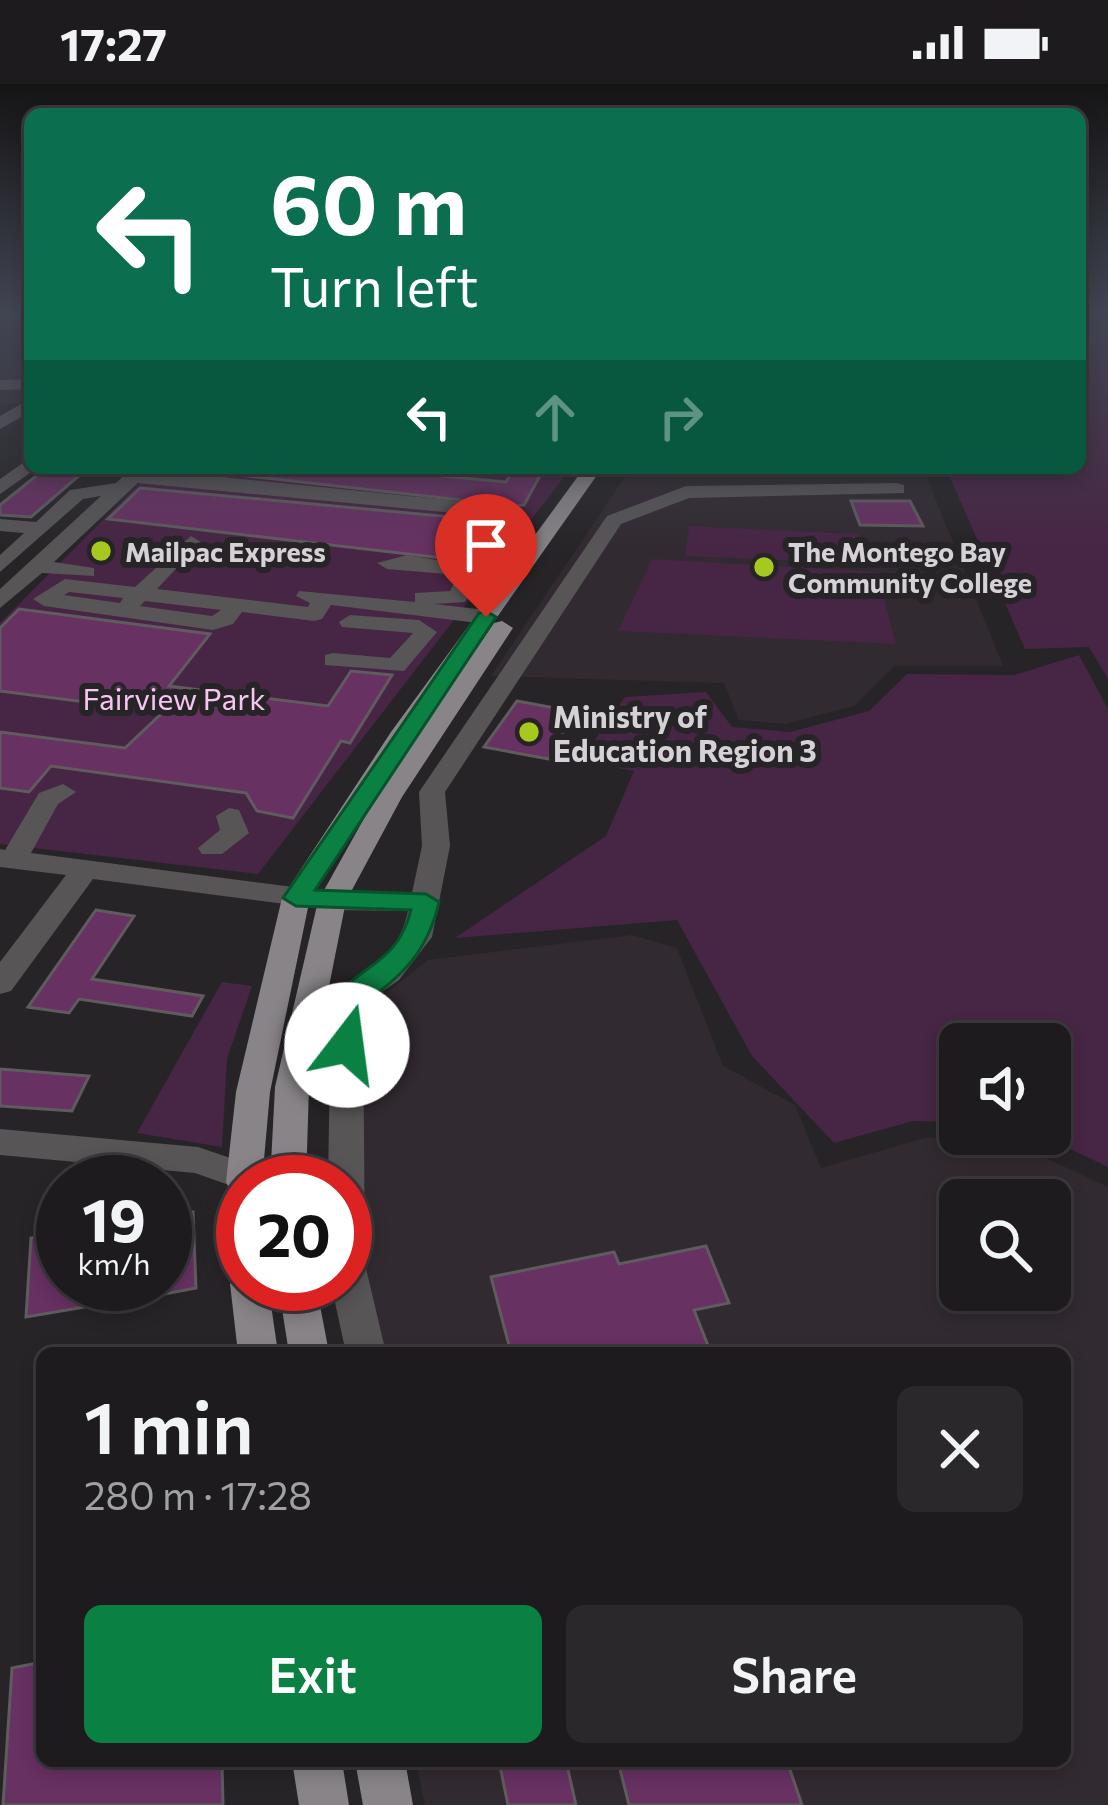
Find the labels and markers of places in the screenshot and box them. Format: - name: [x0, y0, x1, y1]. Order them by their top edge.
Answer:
- pin: [435, 494, 537, 617]
- place label: Mailpac Express: [125, 535, 326, 568]
- place label: The Montego Bay Community College: [788, 535, 1032, 599]
- marker: Mailpac Express: [88, 538, 114, 564]
- marker: The Montego Bay Community College: [751, 554, 777, 580]
- place label: Ministry of Education Region 3: [553, 697, 817, 768]
- marker: Ministry of Education Region 3: [516, 719, 542, 745]

